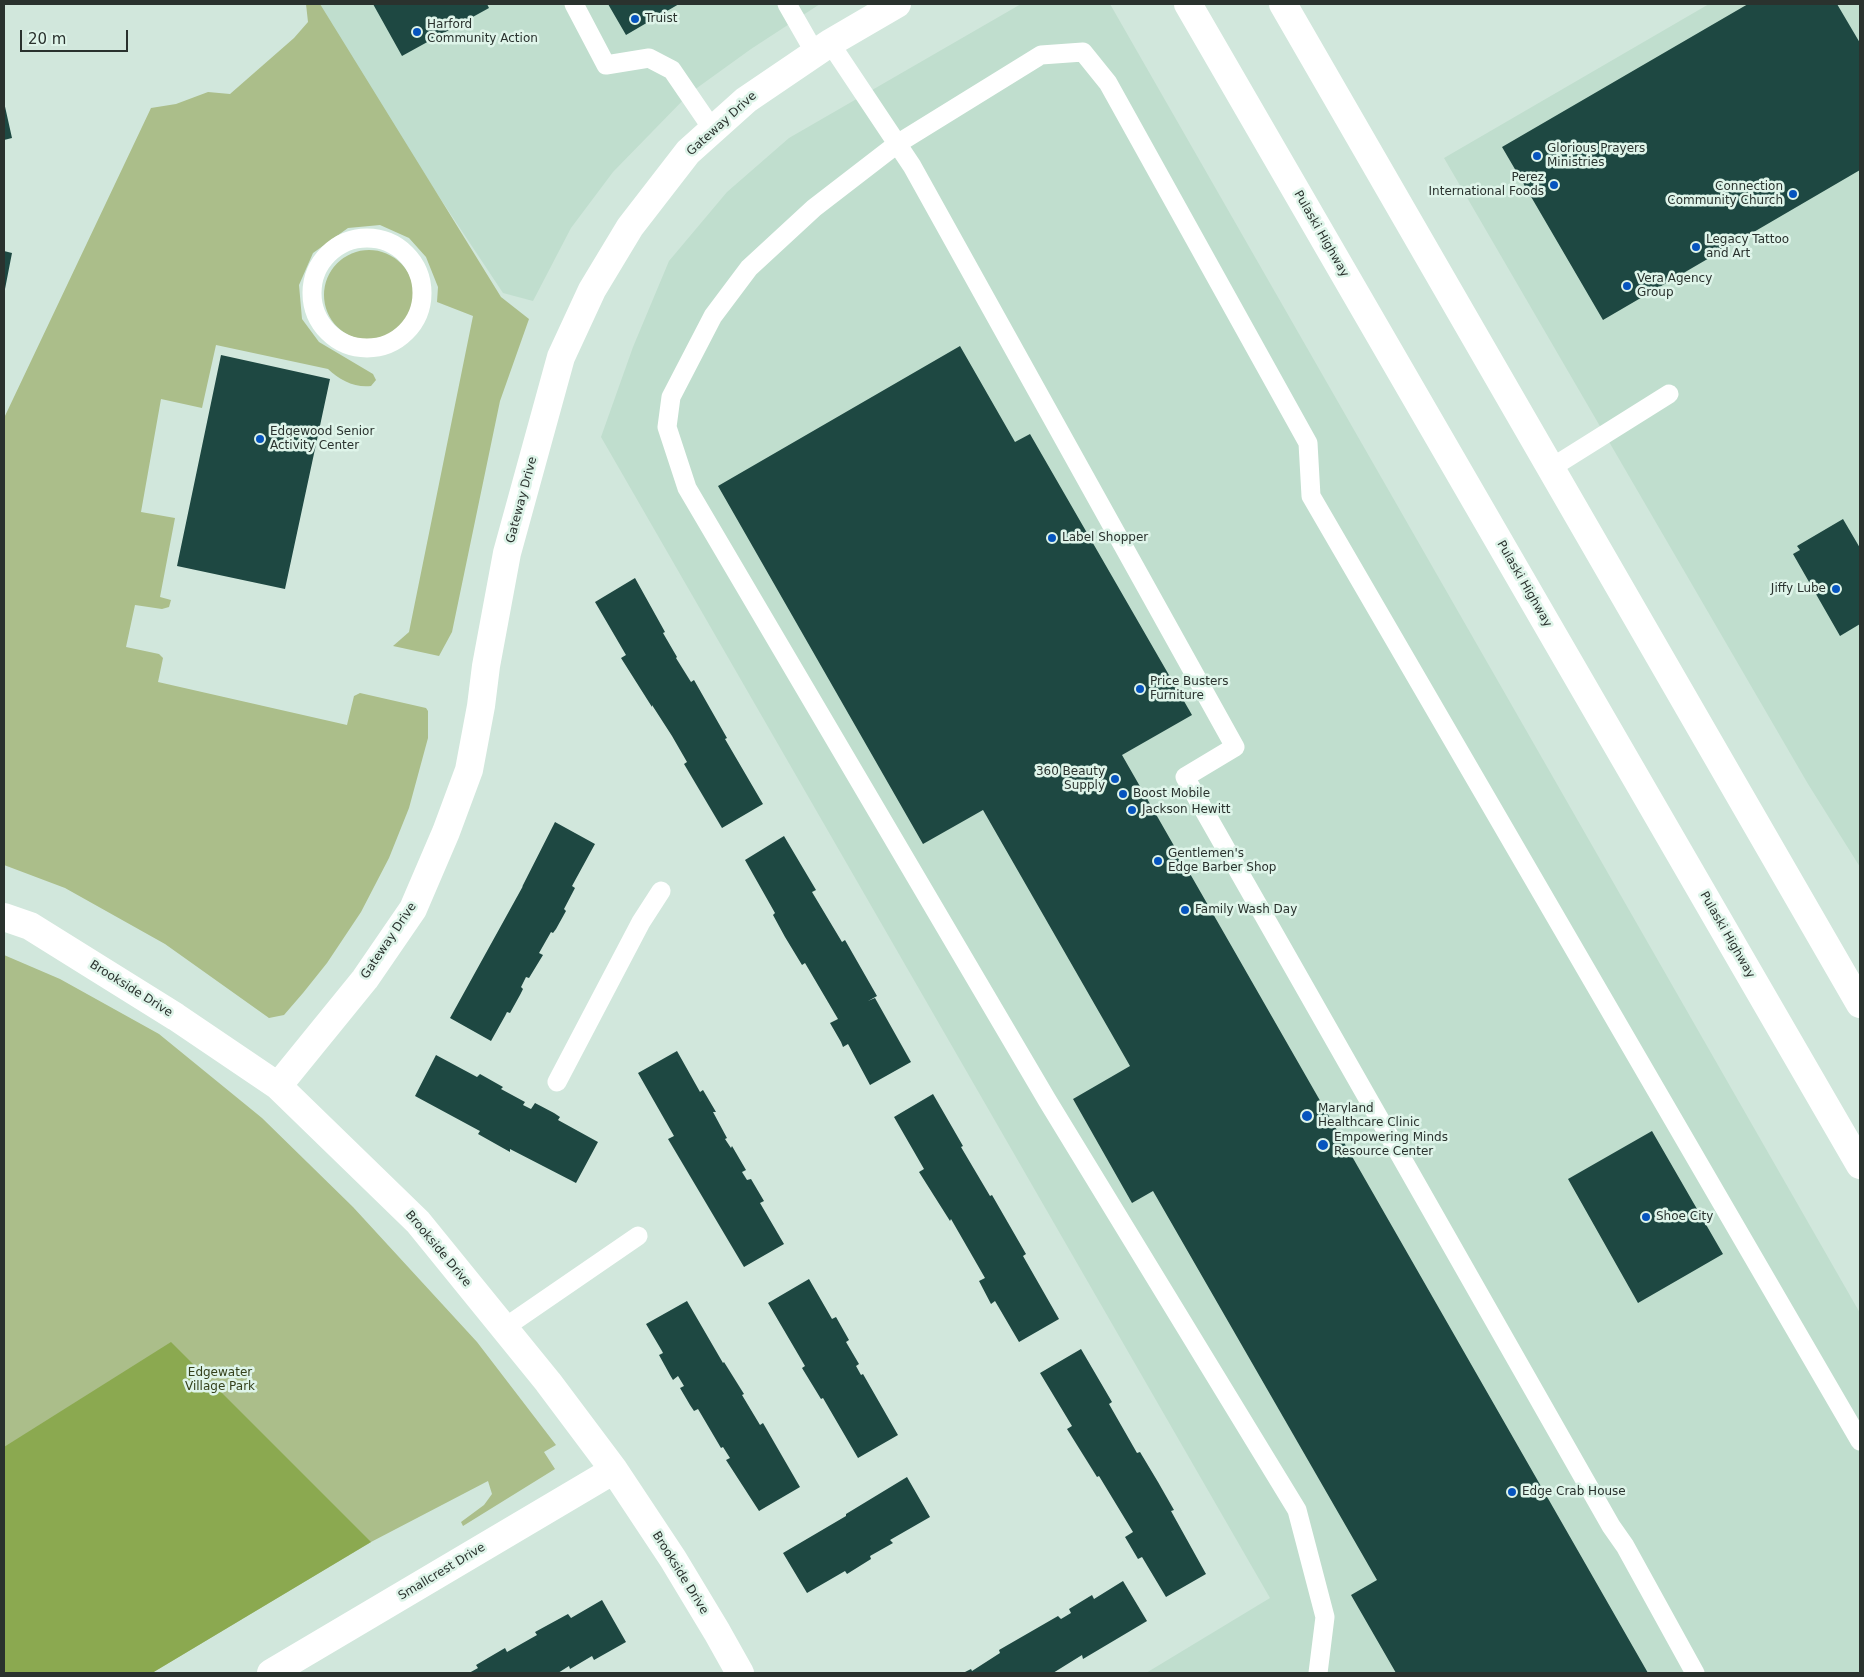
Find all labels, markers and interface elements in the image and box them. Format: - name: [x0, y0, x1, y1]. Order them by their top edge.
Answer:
- place label: Truist: [645, 12, 677, 26]
- marker: Truist: [629, 13, 641, 25]
- place label: Harford Community Action: [427, 18, 538, 46]
- scale bar: [22, 20, 130, 52]
- marker: Harford Community Action: [411, 26, 423, 38]
- text: 20 m: [28, 30, 66, 48]
- street label: Gateway Drive: [684, 89, 760, 159]
- place label: Glorious Prayers Ministries: [1547, 142, 1645, 170]
- marker: Glorious Prayers Ministries: [1531, 150, 1543, 162]
- place label: Perez International Foods: [1429, 171, 1544, 199]
- marker: Perez International Foods: [1548, 179, 1560, 191]
- place label: Connection Community Church: [1667, 180, 1783, 208]
- street label: Pulaski Highway: [1290, 188, 1352, 280]
- marker: Connection Community Church: [1787, 188, 1799, 200]
- place label: Legacy Tattoo and Art: [1706, 233, 1789, 261]
- marker: Legacy Tattoo and Art: [1690, 241, 1702, 253]
- place label: Vera Agency Group: [1637, 272, 1712, 300]
- marker: Vera Agency Group: [1621, 280, 1633, 292]
- place label: Edgewood Senior Activity Center: [270, 425, 374, 453]
- marker: Edgewood Senior Activity Center: [254, 433, 266, 445]
- street label: Gateway Drive: [504, 455, 540, 545]
- place label: Label Shopper: [1062, 531, 1148, 545]
- marker: Label Shopper: [1046, 532, 1058, 544]
- street label: Pulaski Highway: [1493, 538, 1555, 630]
- place label: Jiffy Lube: [1771, 582, 1826, 596]
- marker: Jiffy Lube: [1830, 583, 1842, 595]
- place label: Price Busters Furniture: [1150, 675, 1228, 703]
- marker: Price Busters Furniture: [1134, 683, 1146, 695]
- place label: 360 Beauty Supply: [1036, 765, 1105, 793]
- marker: 360 Beauty Supply: [1109, 773, 1121, 785]
- place label: Boost Mobile: [1133, 787, 1210, 801]
- marker: Boost Mobile: [1117, 788, 1129, 800]
- place label: Jackson Hewitt: [1142, 803, 1230, 817]
- marker: Jackson Hewitt: [1126, 804, 1138, 816]
- place label: Gentlemen's Edge Barber Shop: [1168, 847, 1276, 875]
- marker: Gentlemen's Edge Barber Shop: [1152, 855, 1164, 867]
- street label: Pulaski Highway: [1696, 889, 1758, 981]
- street label: Gateway Drive: [358, 900, 420, 982]
- place label: Family Wash Day: [1195, 903, 1297, 917]
- marker: Family Wash Day: [1179, 904, 1191, 916]
- street label: Brookside Drive: [87, 958, 175, 1020]
- place label: Maryland Healthcare Clinic: [1318, 1102, 1420, 1130]
- marker: Maryland Healthcare Clinic: [1300, 1109, 1314, 1123]
- place label: Empowering Minds Resource Center: [1334, 1131, 1448, 1159]
- marker: Empowering Minds Resource Center: [1316, 1138, 1330, 1152]
- street label: Brookside Drive: [402, 1208, 474, 1290]
- place label: Shoe City: [1656, 1210, 1713, 1224]
- marker: Shoe City: [1640, 1211, 1652, 1223]
- park label: Edgewater Village Park: [185, 1366, 255, 1394]
- place label: Edge Crab House: [1522, 1485, 1626, 1499]
- marker: Edge Crab House: [1506, 1486, 1518, 1498]
- street label: Brookside Drive: [649, 1529, 711, 1617]
- street label: Smallcrest Drive: [396, 1540, 488, 1604]

